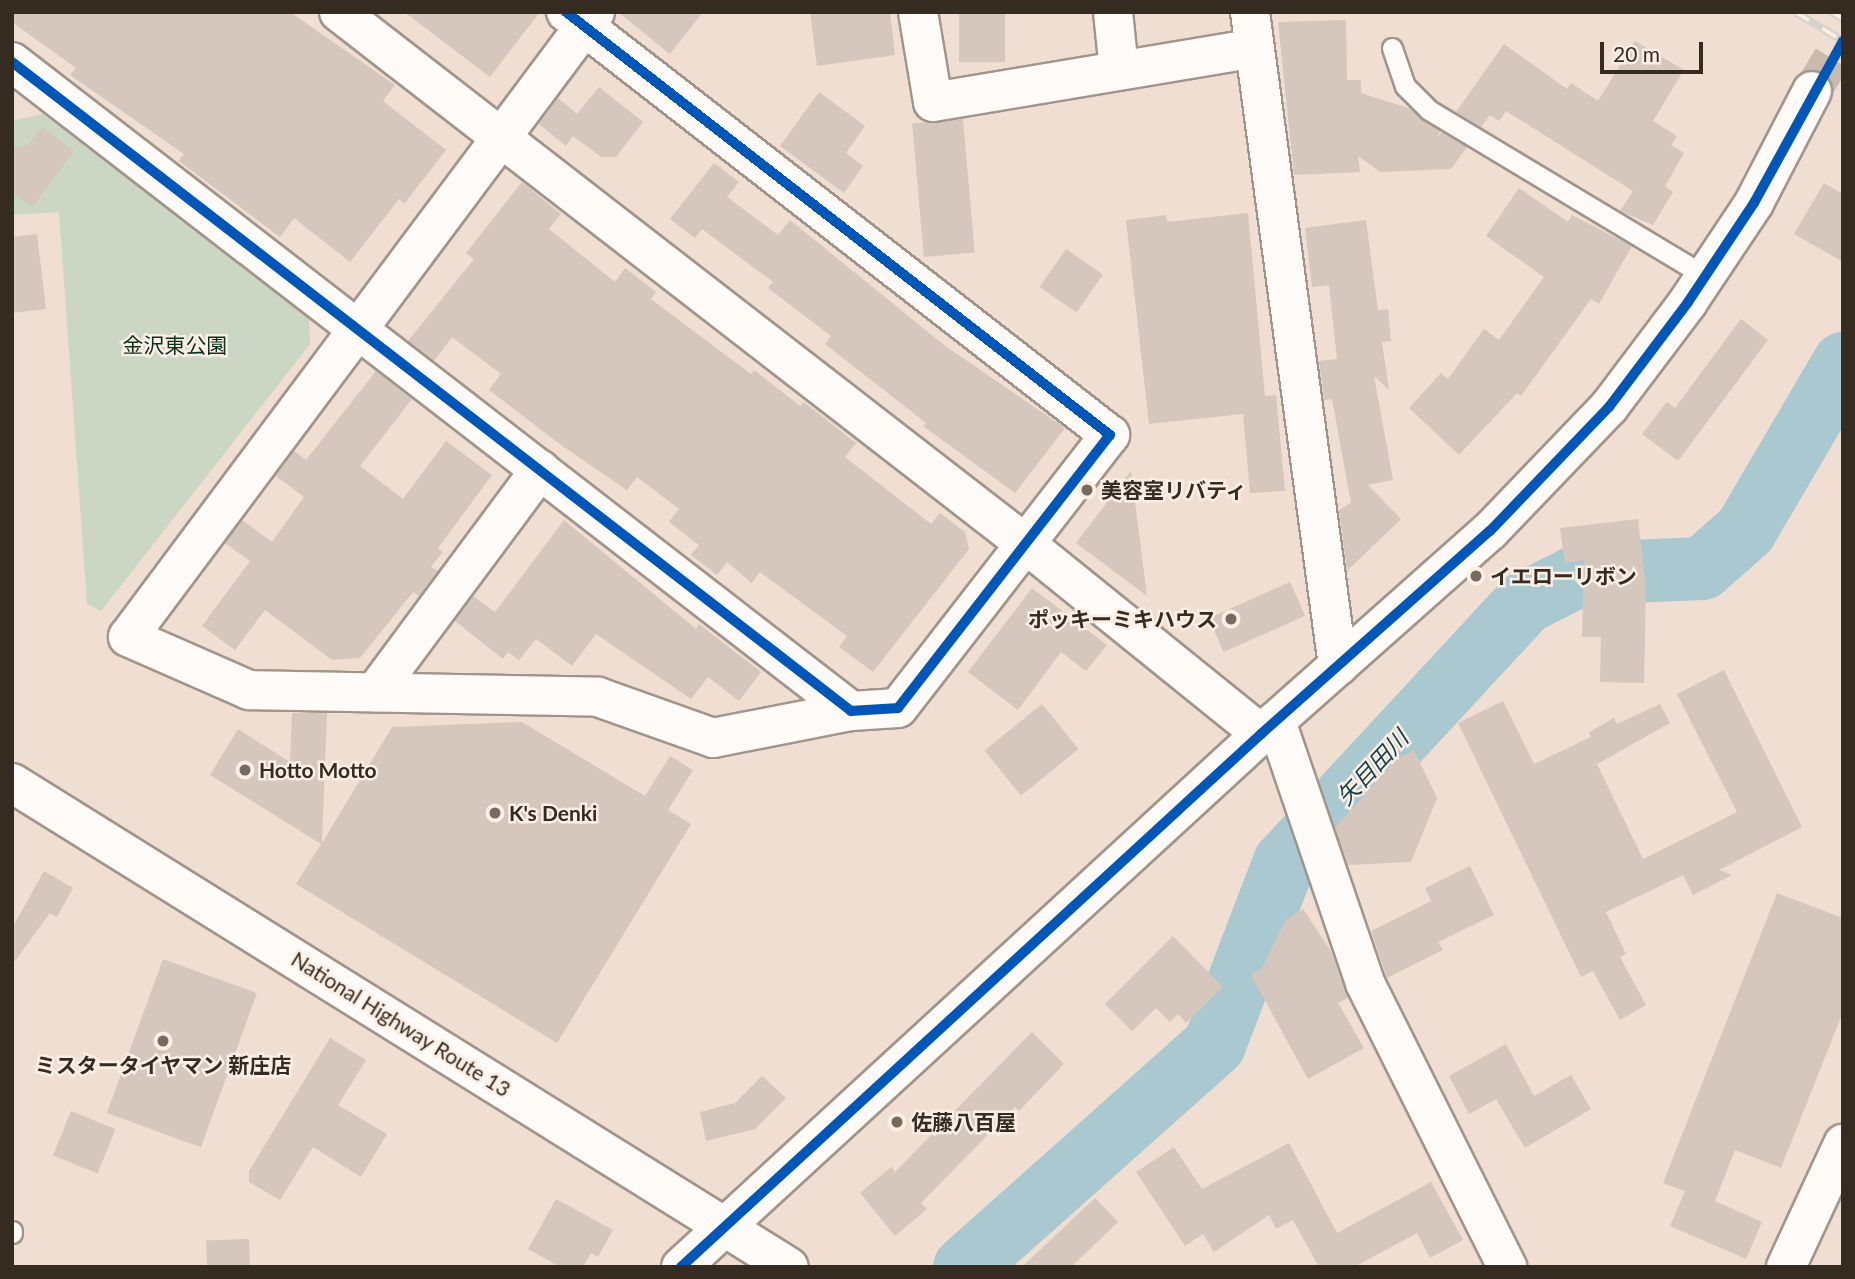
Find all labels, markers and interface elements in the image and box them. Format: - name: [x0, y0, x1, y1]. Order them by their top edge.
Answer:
- scale bar: [1603, 28, 1706, 72]
- text: 20 m: [1613, 41, 1660, 66]
- park label: 金沢東公園: [123, 332, 227, 358]
- place label: 美容室リバティ: [1101, 477, 1248, 503]
- marker: 美容室リバティ: [1079, 482, 1095, 498]
- place label: イエローリボン: [1490, 563, 1637, 589]
- marker: イエローリボン: [1468, 568, 1484, 584]
- place label: ポッキーミキハウス: [1028, 606, 1217, 632]
- marker: ポッキーミキハウス: [1223, 611, 1239, 627]
- water label: 矢目田川: [1331, 724, 1413, 810]
- place label: Hotto Motto: [259, 757, 377, 783]
- marker: Hotto Motto: [237, 762, 253, 778]
- place label: K's Denki: [509, 800, 597, 826]
- marker: K's Denki: [487, 805, 503, 821]
- street label: National Highway Route 13: [287, 946, 515, 1102]
- marker: ミスタータイヤマン 新庄店: [155, 1033, 171, 1049]
- place label: ミスタータイヤマン 新庄店: [34, 1052, 292, 1078]
- place label: 佐藤八百屋: [911, 1109, 1016, 1135]
- marker: 佐藤八百屋: [889, 1114, 905, 1130]

